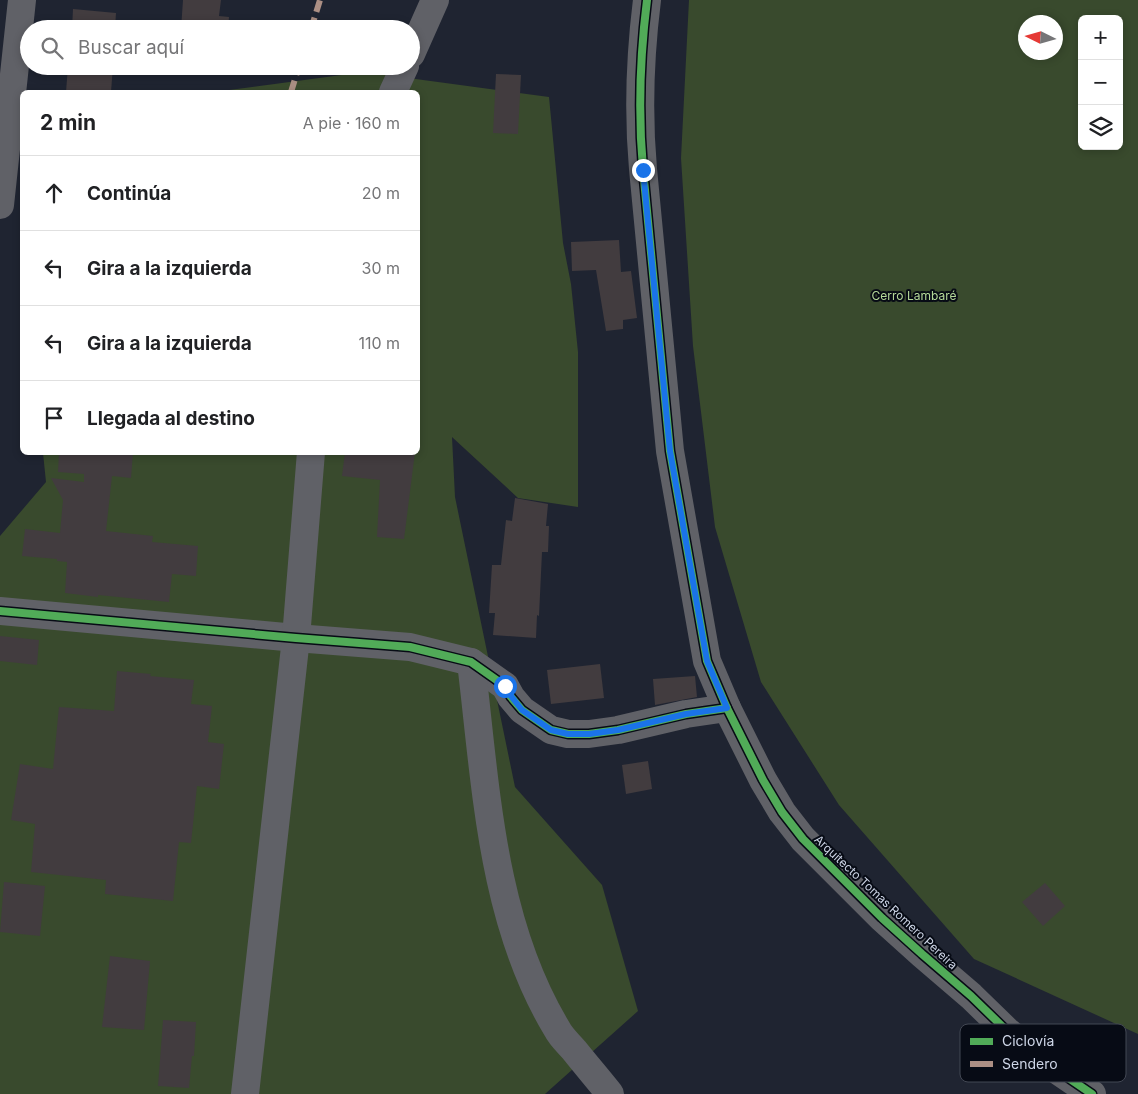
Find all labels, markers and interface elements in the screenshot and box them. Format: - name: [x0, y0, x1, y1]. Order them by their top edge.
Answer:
- north arrow: [1018, 15, 1063, 60]
- map controls: [1078, 15, 1123, 150]
- button: +: [1078, 15, 1123, 60]
- search box: [20, 20, 420, 75]
- icon: search: [38, 34, 66, 62]
- text: Buscar aquí: [78, 36, 184, 59]
- button: −: [1078, 60, 1123, 105]
- button: layers: [1078, 105, 1123, 150]
- text: 2 min: [40, 110, 96, 135]
- text: A pie · 160 m: [303, 113, 400, 133]
- route end: [632, 159, 655, 182]
- icon: ahead: [40, 179, 68, 207]
- text: Continúa: [87, 182, 171, 205]
- text: 20 m: [362, 183, 400, 203]
- icon: left: [40, 254, 68, 282]
- text: Gira a la izquierda: [87, 257, 252, 280]
- text: 30 m: [362, 258, 400, 278]
- park label: Cerro Lambaré: [872, 288, 956, 303]
- icon: left: [40, 329, 68, 357]
- text: Gira a la izquierda: [87, 332, 252, 355]
- text: 110 m: [358, 333, 400, 353]
- icon: arrive: [40, 404, 68, 432]
- text: Llegada al destino: [87, 407, 255, 430]
- route start: [494, 675, 517, 698]
- street label: Arquitecto Tomas Romero Pereira: [811, 832, 961, 972]
- legend: [960, 1024, 1126, 1082]
- text: Ciclovía: [1002, 1032, 1054, 1049]
- text: Sendero: [1002, 1055, 1058, 1072]

